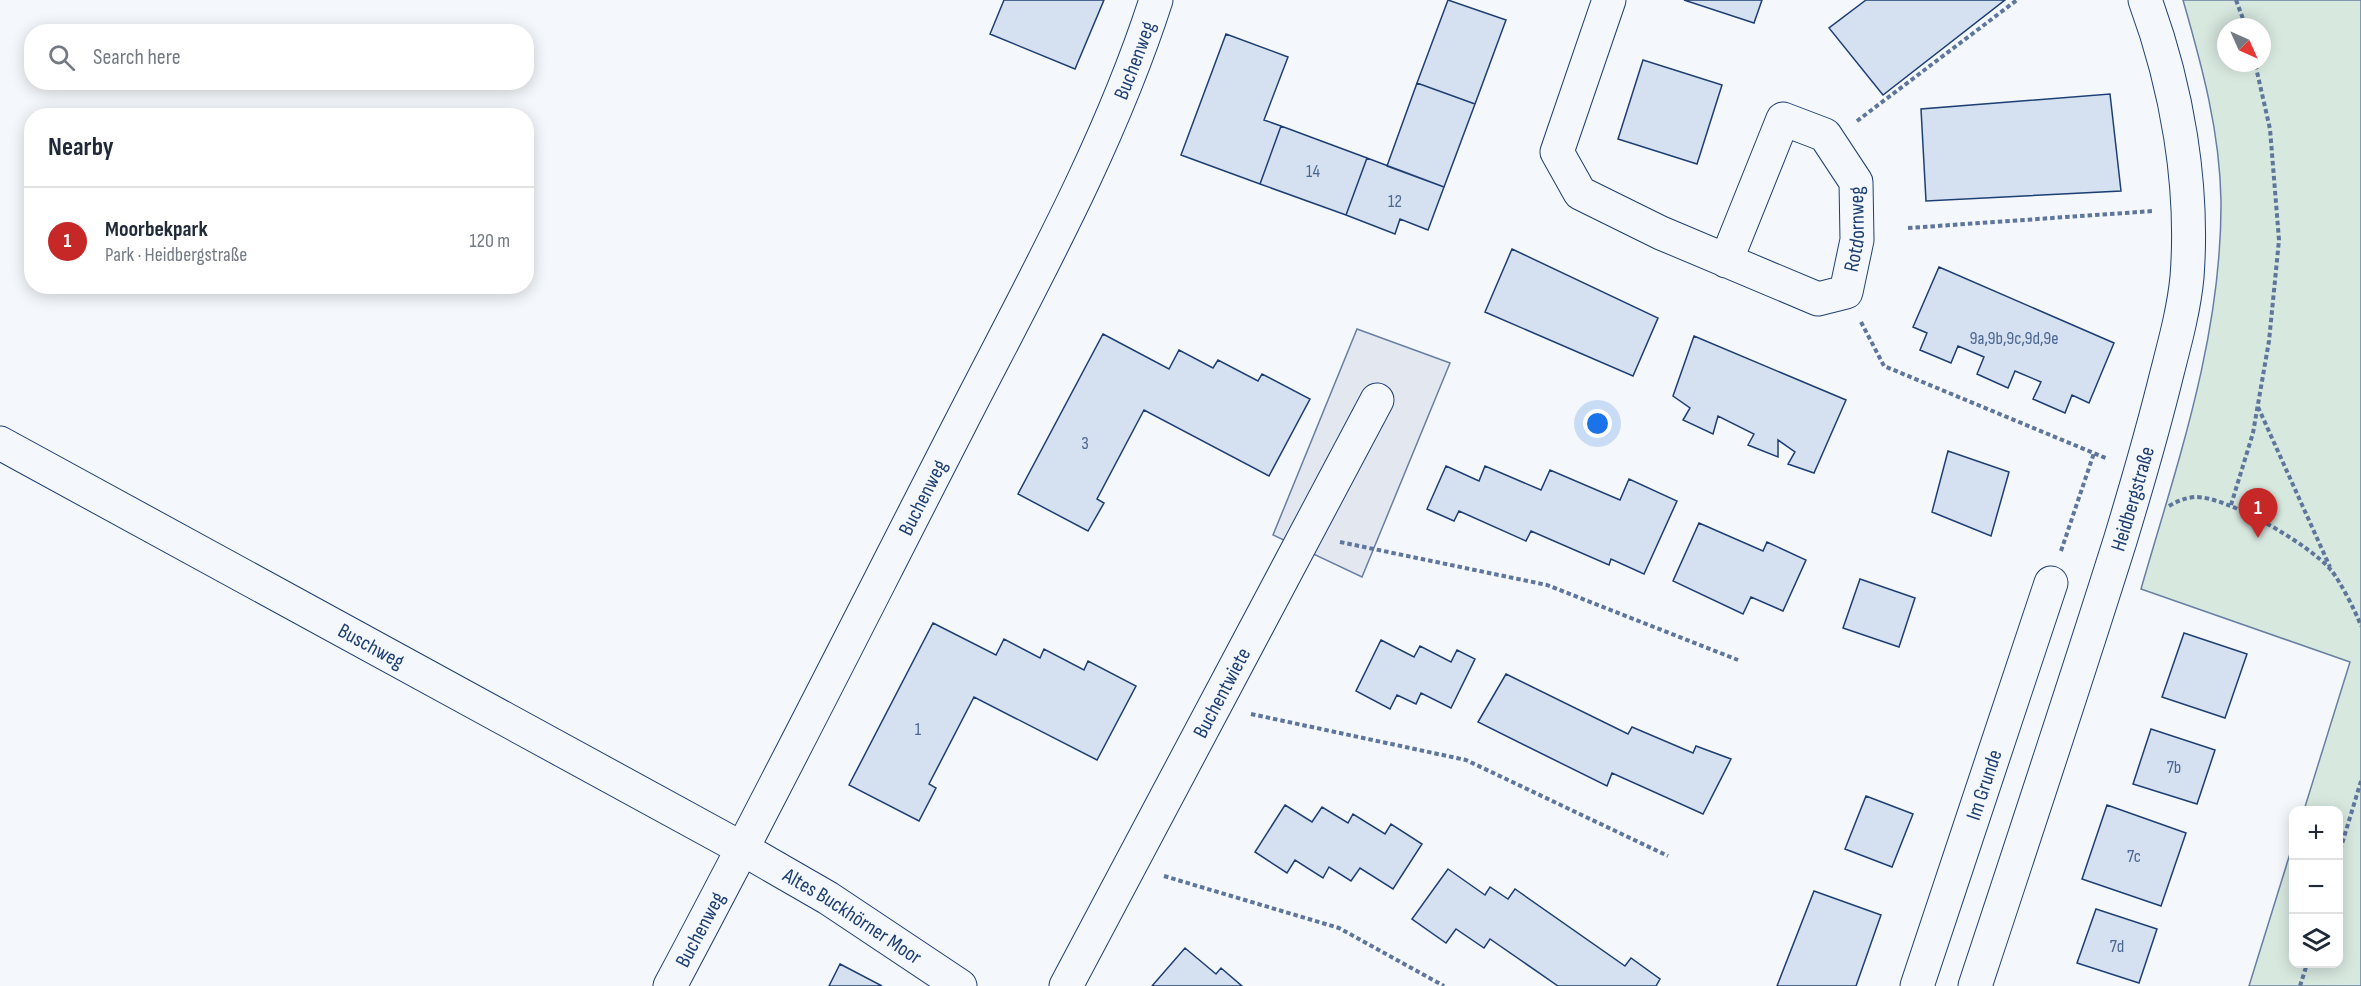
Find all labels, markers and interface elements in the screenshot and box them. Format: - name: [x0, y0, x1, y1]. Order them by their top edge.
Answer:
- street label: Buchenweg: [1108, 18, 1160, 103]
- north arrow: [2217, 18, 2271, 72]
- search box: [24, 24, 534, 90]
- icon: search: [45, 41, 78, 74]
- text: Search here: [93, 44, 180, 71]
- text: Nearby: [48, 132, 114, 163]
- house number: 14: [1306, 161, 1320, 182]
- street label: Rotdornweg: [1838, 186, 1869, 274]
- house number: 12: [1388, 191, 1402, 212]
- text: Moorbekpark: [105, 216, 208, 243]
- text: 1: [64, 229, 71, 253]
- text: 120 m: [470, 229, 510, 253]
- text: Park · Heidbergstraße: [105, 243, 247, 267]
- house number: 9a,9b,9c,9d,9e: [1970, 328, 2058, 349]
- your location: [1583, 409, 1612, 438]
- house number: 3: [1081, 433, 1089, 454]
- street label: Heidbergstraße: [2105, 444, 2160, 554]
- street label: Buchenweg: [893, 455, 952, 539]
- pin: 1: [2238, 488, 2278, 538]
- street label: Buschweg: [334, 618, 409, 674]
- street label: Buchentwiete: [1188, 643, 1256, 742]
- house number: 1: [915, 719, 922, 740]
- street label: Im Grunde: [1961, 746, 2007, 823]
- house number: 7b: [2167, 757, 2181, 778]
- map controls: [2289, 806, 2343, 968]
- button: +: [2289, 806, 2343, 860]
- house number: 7c: [2127, 846, 2141, 867]
- button: −: [2289, 860, 2343, 914]
- street label: Altes Buckhörner Moor: [778, 862, 927, 969]
- street label: Buchenweg: [670, 888, 730, 971]
- button: layers: [2289, 914, 2343, 968]
- house number: 7d: [2110, 936, 2124, 957]

